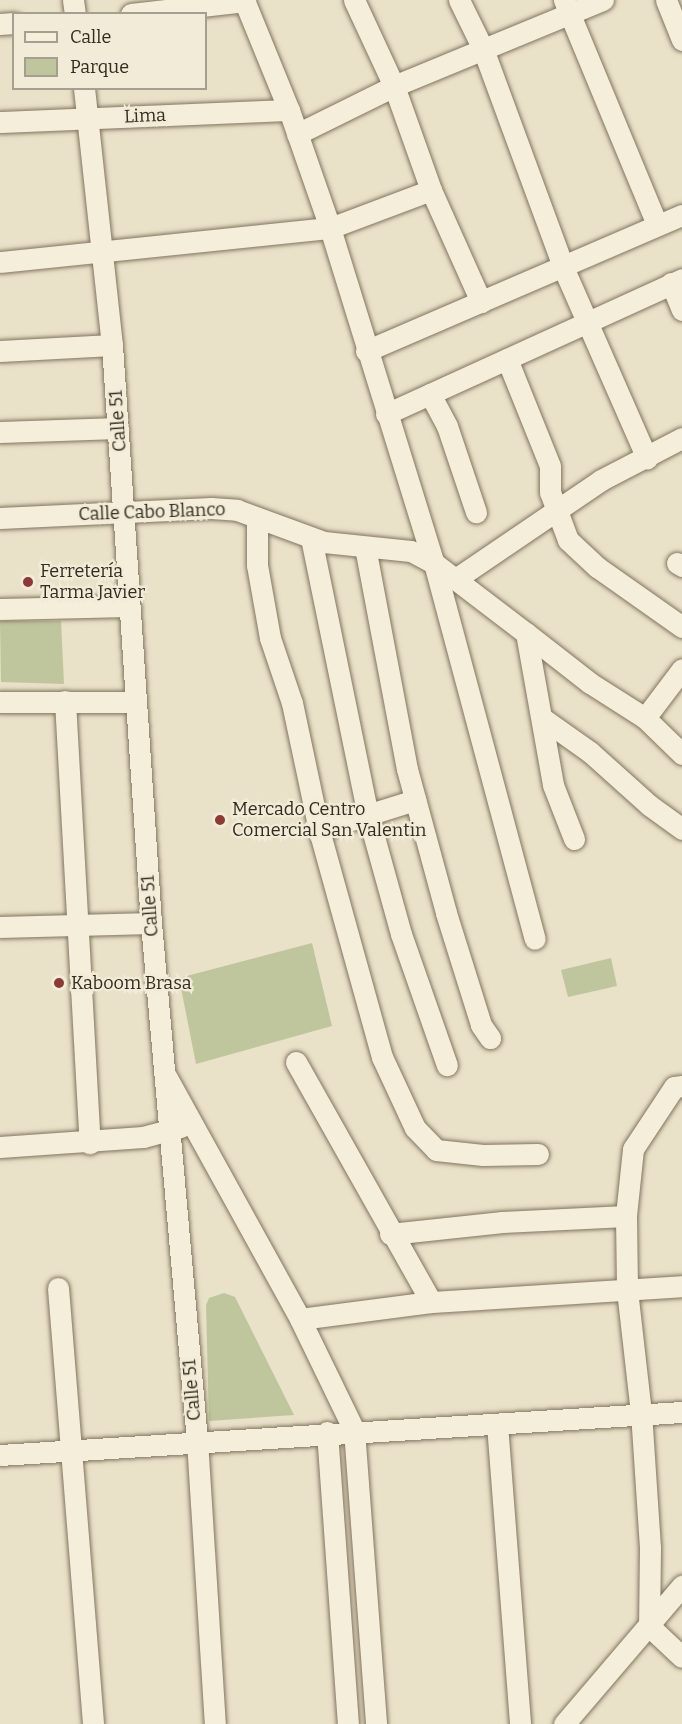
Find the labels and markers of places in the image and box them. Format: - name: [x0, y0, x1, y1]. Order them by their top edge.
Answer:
- place label: Ferretería Tarma Javier: [40, 561, 145, 604]
- marker: Ferretería Tarma Javier: [21, 575, 35, 589]
- place label: Mercado Centro Comercial San Valentin: [232, 799, 426, 842]
- marker: Mercado Centro Comercial San Valentin: [213, 813, 227, 827]
- place label: Kaboom Brasa: [71, 972, 192, 994]
- marker: Kaboom Brasa: [52, 976, 66, 990]

